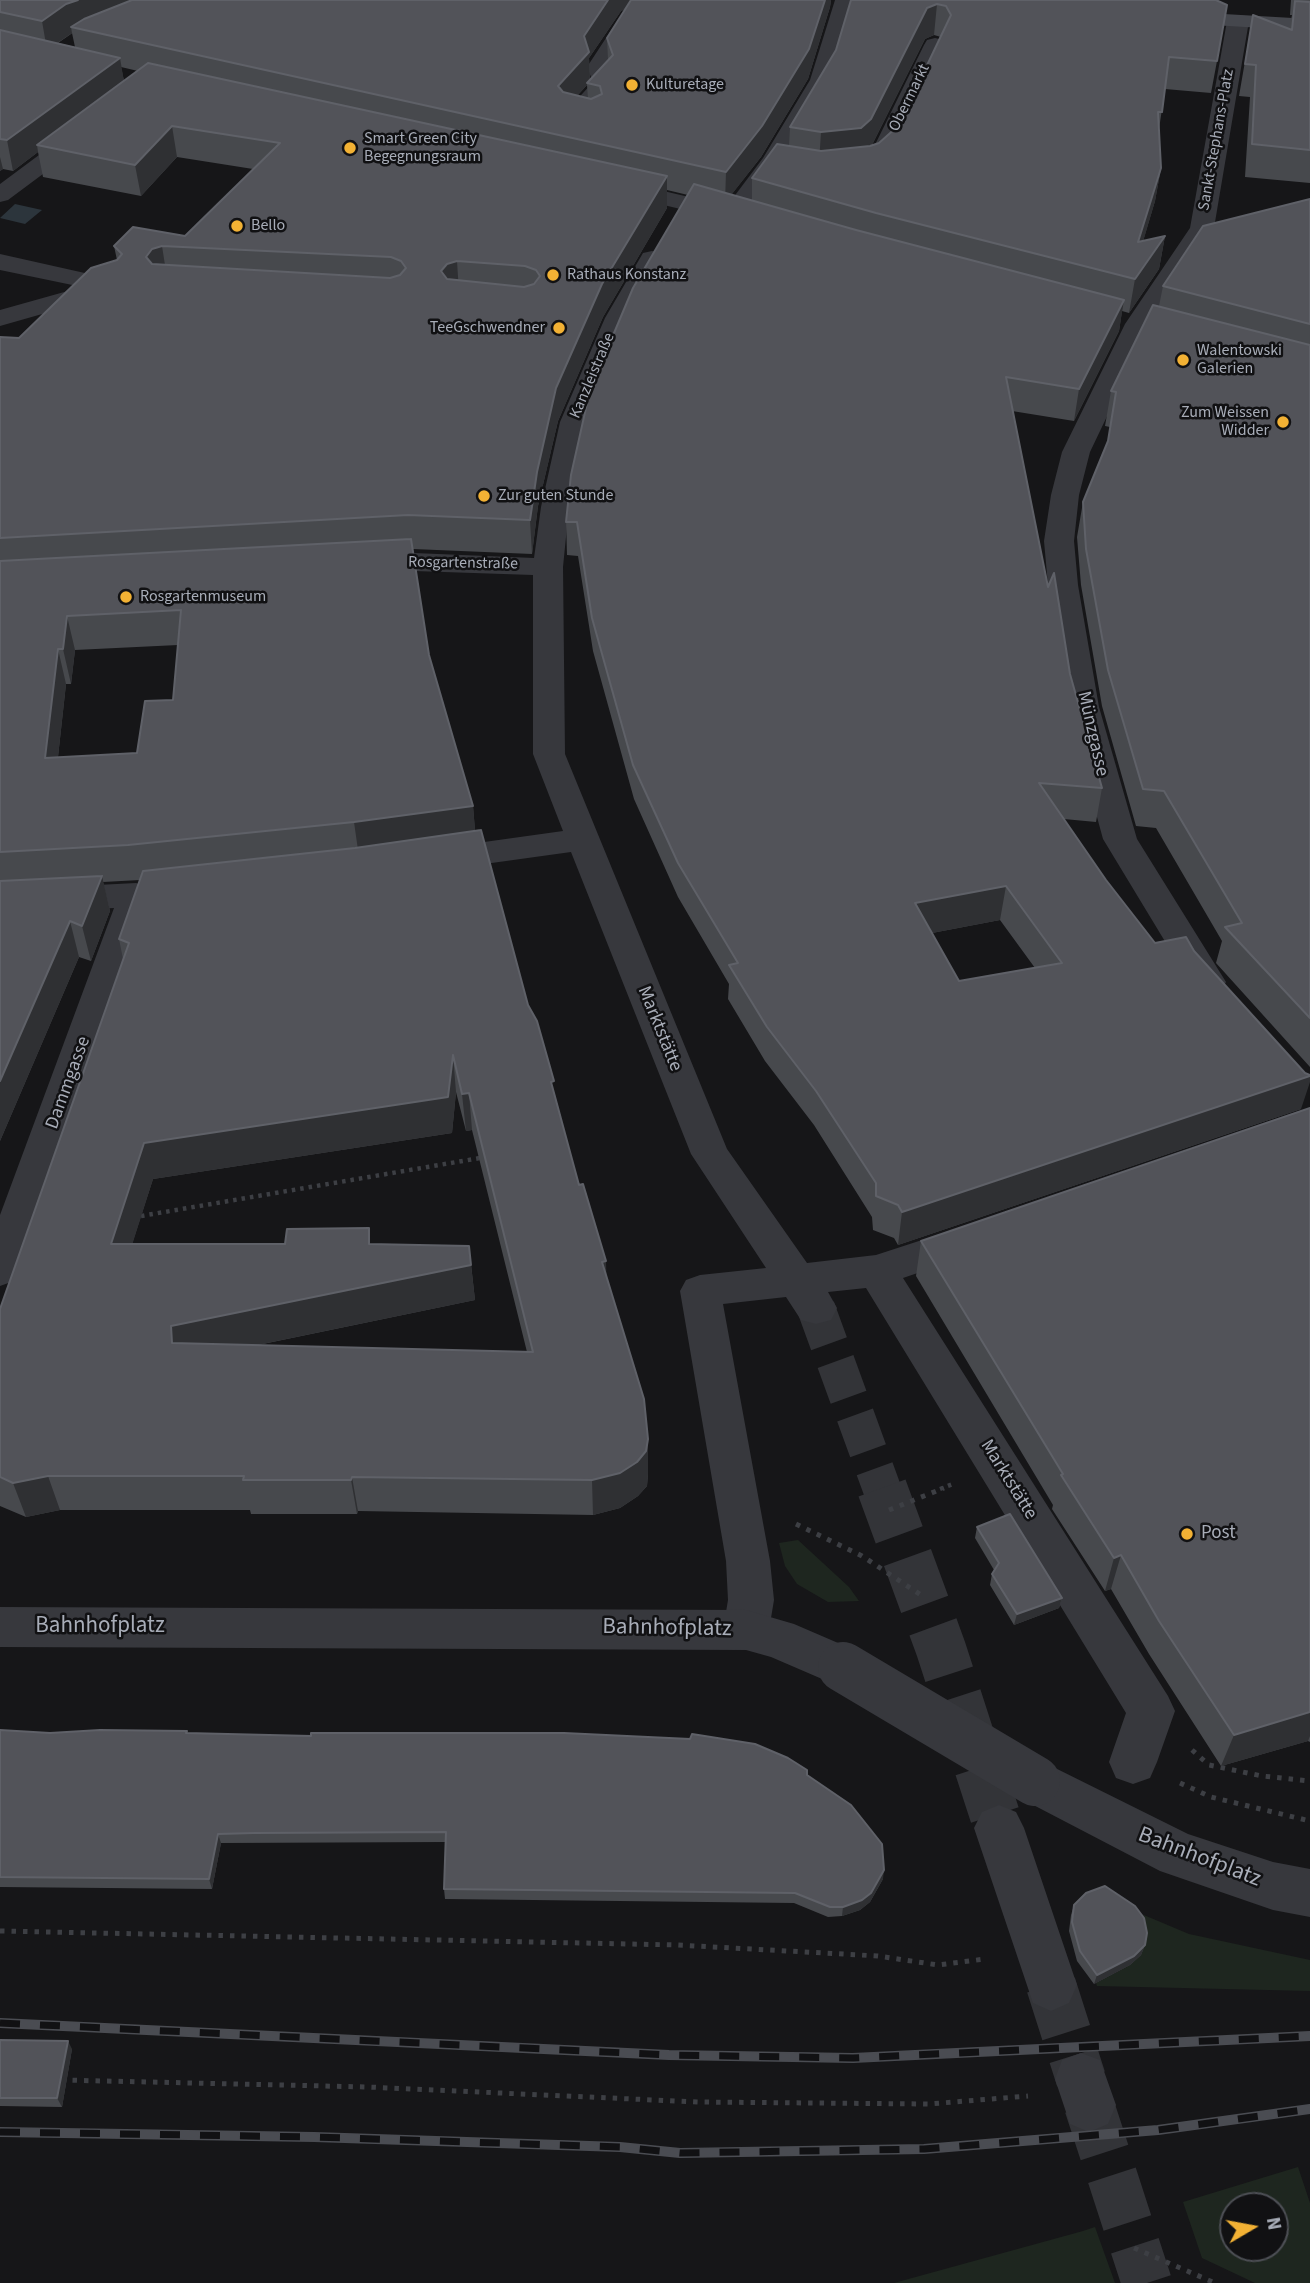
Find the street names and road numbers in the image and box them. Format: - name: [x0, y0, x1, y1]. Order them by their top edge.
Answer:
- street label: Obermarkt: [885, 61, 935, 135]
- street label: Sankt-Stephans-Platz: [1195, 68, 1239, 212]
- street label: Kanzleistraße: [566, 330, 620, 422]
- street label: Rosgartenstraße: [408, 553, 518, 575]
- street label: Münzgasse: [1071, 689, 1113, 779]
- street label: Marktstätte: [632, 983, 686, 1075]
- street label: Dammgasse: [42, 1034, 96, 1132]
- street label: Marktstätte: [975, 1436, 1041, 1524]
- street label: Bahnhofplatz: [35, 1613, 165, 1641]
- street label: Bahnhofplatz: [602, 1614, 732, 1644]
- street label: Bahnhofplatz: [1134, 1822, 1264, 1894]

